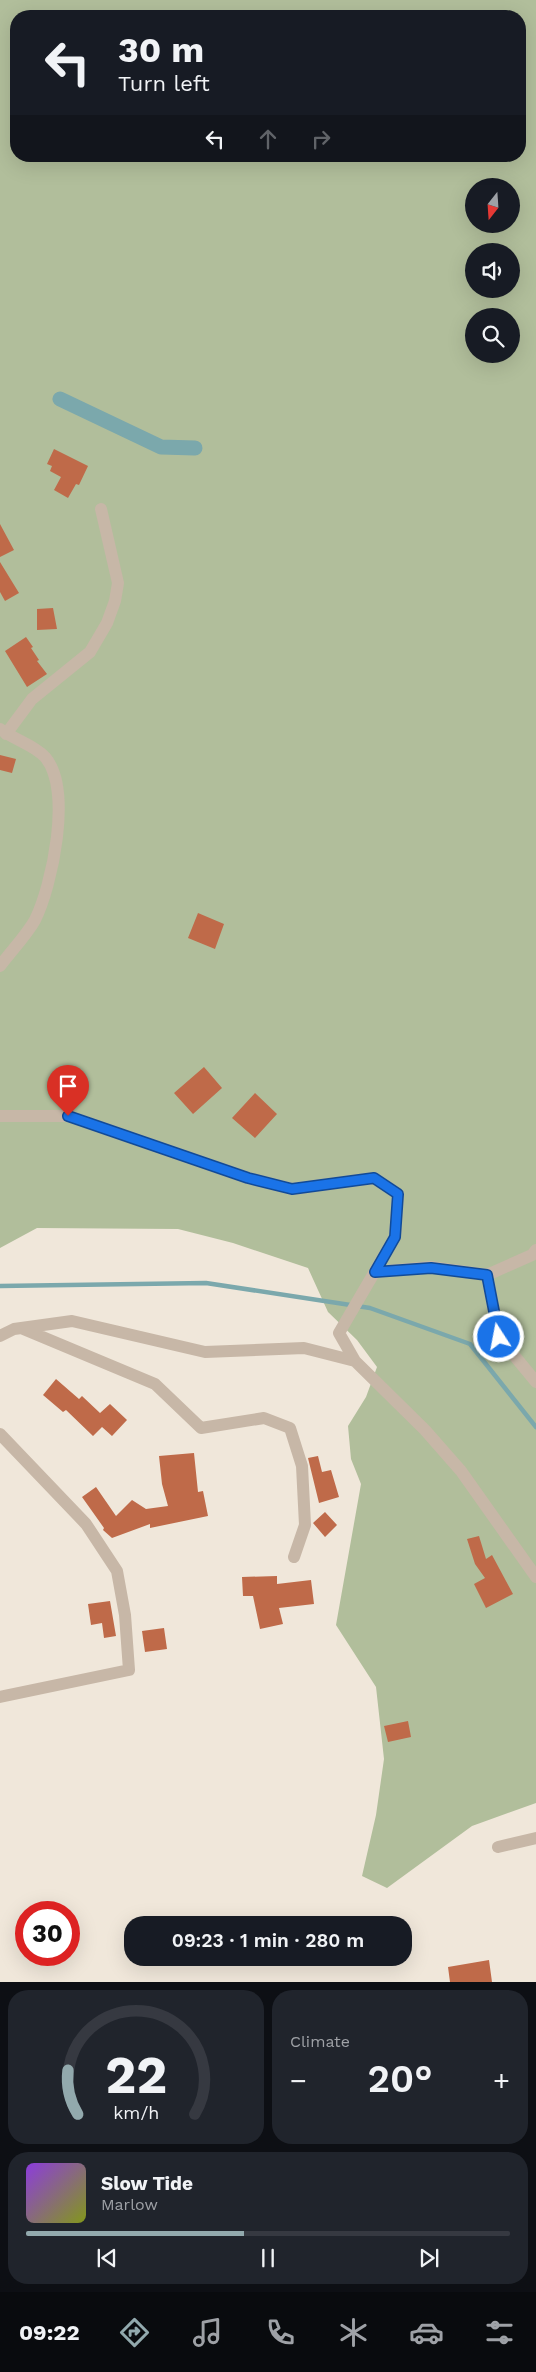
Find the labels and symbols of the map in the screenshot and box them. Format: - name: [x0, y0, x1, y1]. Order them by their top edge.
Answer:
- north arrow: [465, 178, 520, 232]
- pin: [47, 1065, 89, 1116]
- position arrow: [472, 1310, 524, 1362]
- speed limit sign: 30: [15, 1901, 80, 1966]

